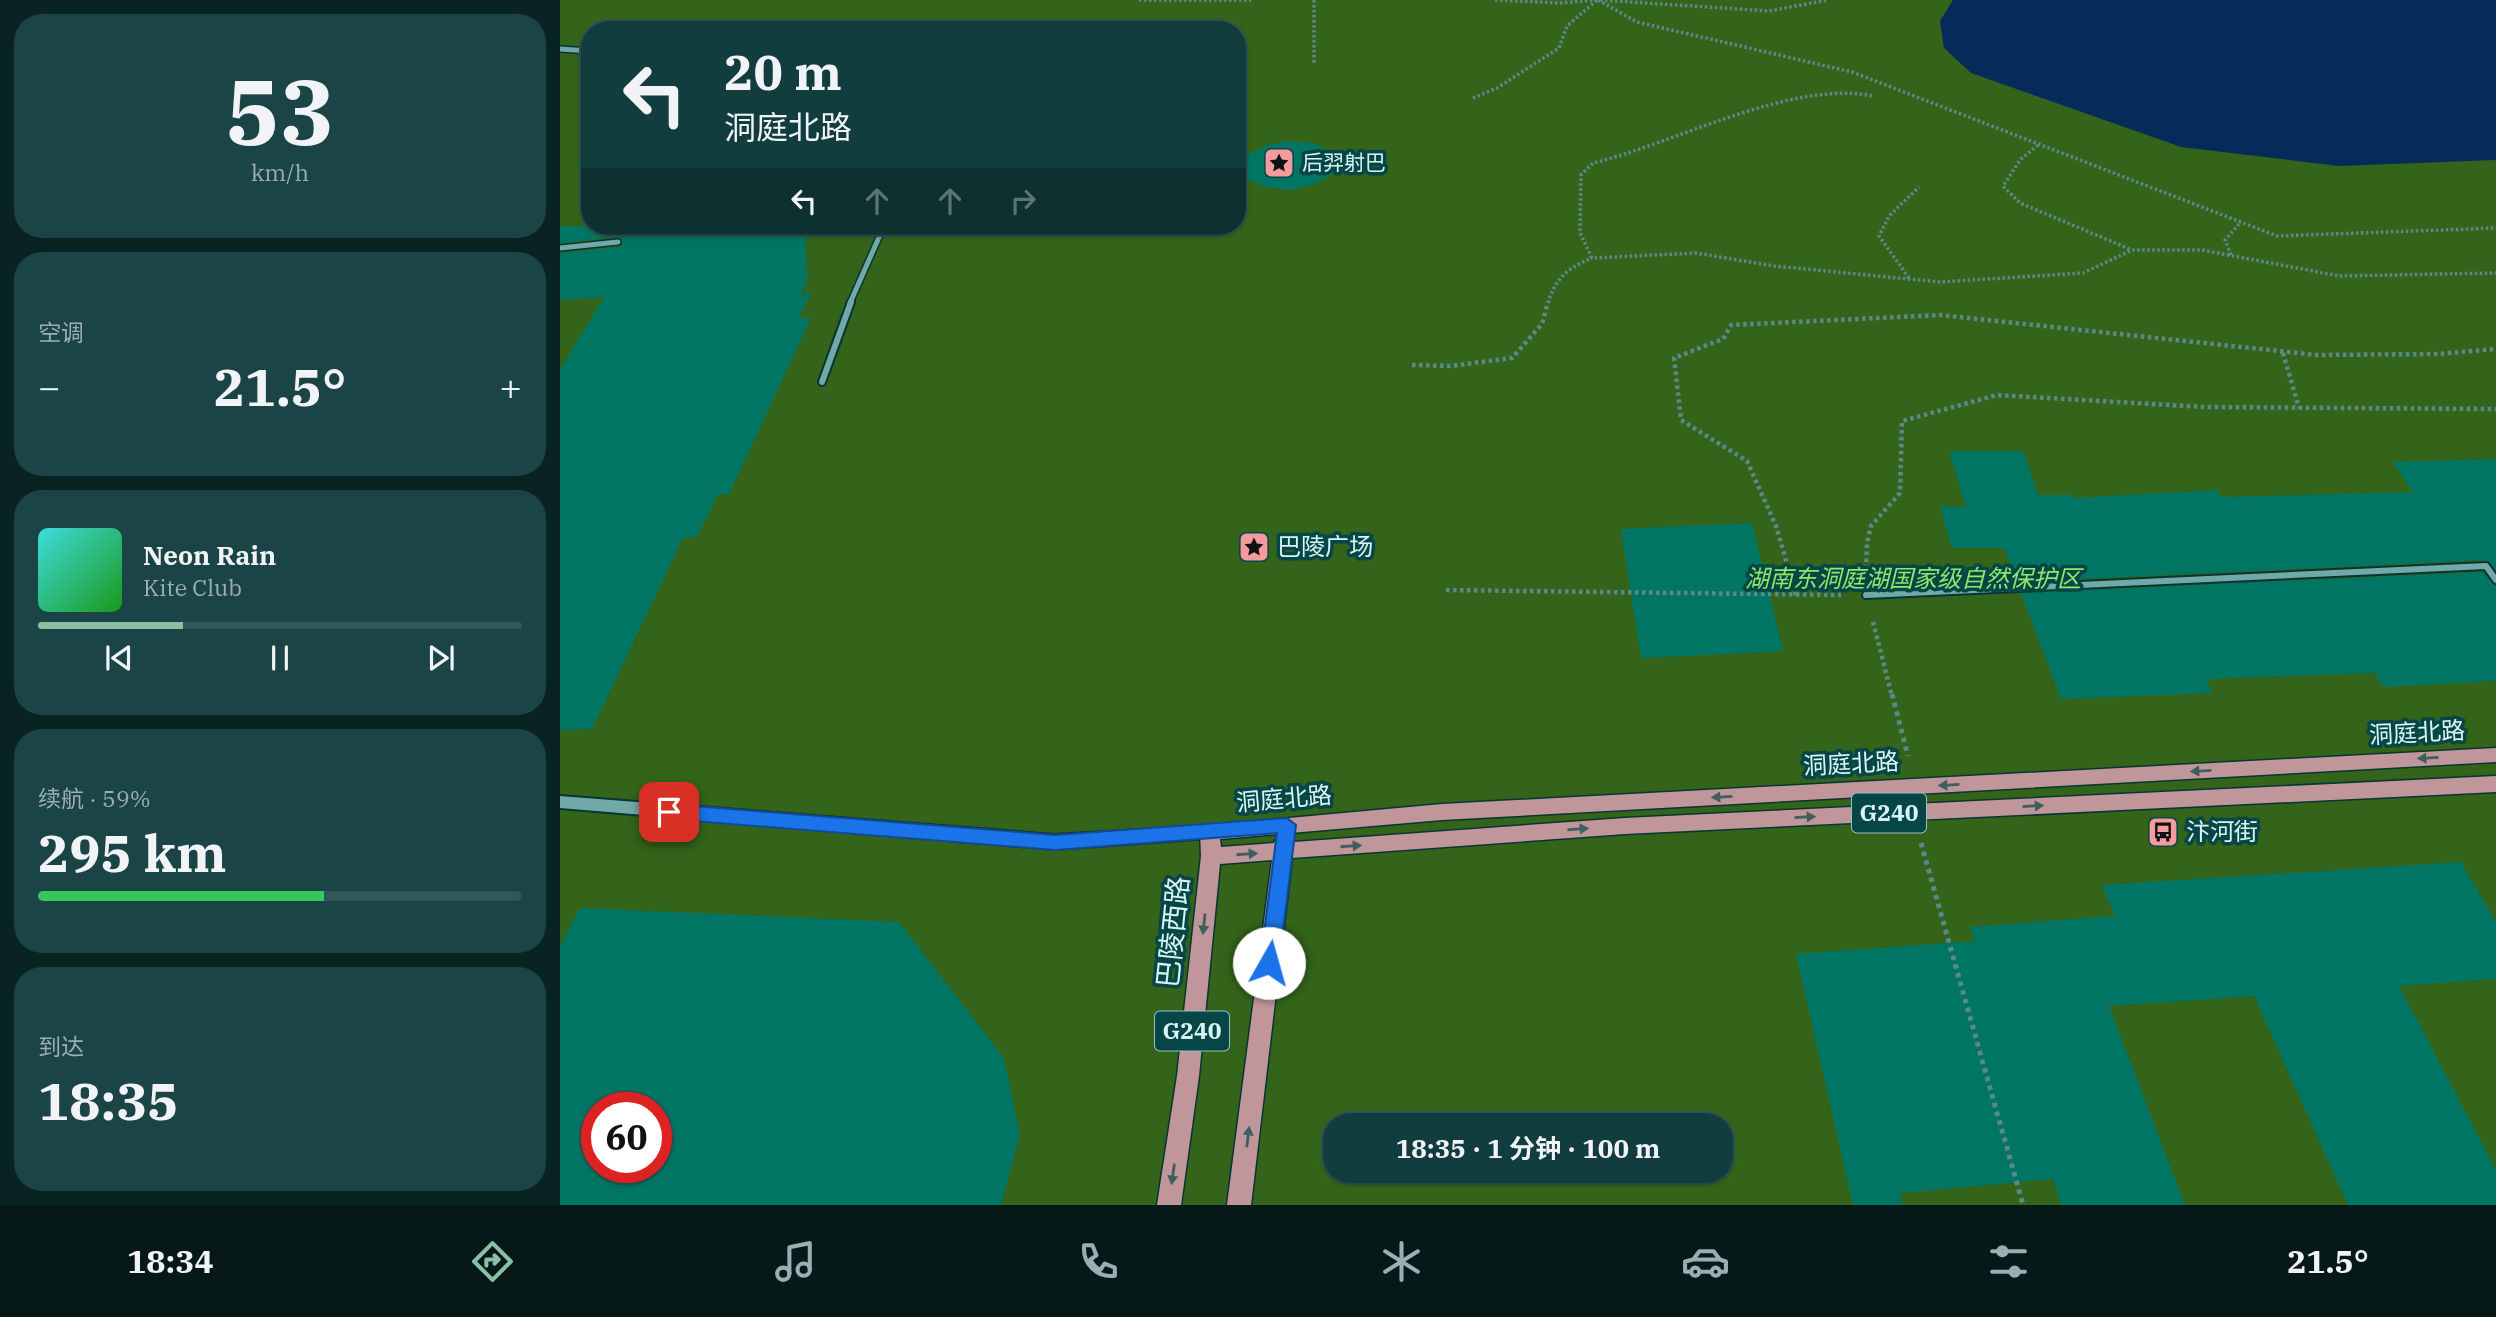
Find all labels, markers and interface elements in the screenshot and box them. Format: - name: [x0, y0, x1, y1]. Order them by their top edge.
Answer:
- text: 20 m: [724, 40, 842, 103]
- icon: left: [609, 49, 700, 140]
- text: 53: [225, 52, 335, 170]
- text: 洞庭北路: [724, 106, 852, 148]
- place icon: 后羿射巴: [1262, 146, 1296, 180]
- place label: 后羿射巴: [1302, 148, 1386, 176]
- text: km/h: [251, 157, 309, 187]
- icon: left: [785, 182, 823, 220]
- icon: ahead: [858, 182, 896, 220]
- icon: ahead: [931, 182, 969, 220]
- icon: right: [1004, 182, 1042, 220]
- text: 空调: [38, 317, 84, 347]
- text: 21.5°: [214, 353, 346, 420]
- text: −: [38, 362, 61, 411]
- text: +: [499, 362, 522, 411]
- place icon: 巴陵广场: [1237, 530, 1271, 564]
- place label: 巴陵广场: [1277, 530, 1373, 562]
- text: Neon Rain: [143, 538, 276, 572]
- park label: 湖南东洞庭湖国家级自然保护区: [1745, 562, 2084, 594]
- text: Kite Club: [143, 572, 242, 602]
- icon: previous: [100, 639, 138, 677]
- icon: pause: [261, 639, 299, 677]
- icon: next: [422, 639, 460, 677]
- street label: 洞庭北路: [2368, 714, 2466, 750]
- street label: 洞庭北路: [1802, 745, 1900, 781]
- one-way arrow: [2417, 753, 2439, 764]
- one-way arrow: [2189, 766, 2211, 777]
- street label: 洞庭北路: [1235, 778, 1333, 818]
- one-way arrow: [1938, 780, 1960, 791]
- pin: [639, 782, 699, 842]
- text: 续航 · 59%: [38, 783, 151, 813]
- one-way arrow: [1711, 792, 1733, 803]
- icon: arrive: [650, 793, 688, 831]
- road number: G240: [1852, 793, 1926, 832]
- one-way arrow: [2022, 800, 2044, 811]
- one-way arrow: [1795, 811, 1817, 822]
- bus stop icon: 汴河街: [2146, 815, 2180, 849]
- place label: 汴河街: [2186, 815, 2258, 847]
- text: 295 km: [38, 819, 227, 886]
- one-way arrow: [1567, 823, 1589, 834]
- one-way arrow: [1341, 840, 1363, 851]
- one-way arrow: [1236, 848, 1258, 859]
- street label: 巴陵西路: [1148, 874, 1197, 990]
- one-way arrow: [1198, 913, 1209, 935]
- position arrow: [1232, 926, 1306, 1000]
- road number: G240: [1155, 1012, 1229, 1050]
- text: 到达: [38, 1031, 84, 1061]
- text: 18:35: [38, 1067, 179, 1134]
- speed limit sign: 60: [581, 1092, 672, 1183]
- one-way arrow: [1242, 1126, 1253, 1148]
- text: 18:35 · 1 分钟 · 100 m: [1396, 1131, 1660, 1165]
- one-way arrow: [1168, 1163, 1179, 1185]
- icon: directions: [468, 1237, 517, 1286]
- icon: music: [771, 1237, 820, 1286]
- icon: phone: [1074, 1237, 1123, 1286]
- icon: climate: [1377, 1237, 1426, 1286]
- icon: car: [1681, 1237, 1730, 1286]
- icon: filters: [1984, 1237, 2033, 1286]
- text: 18:34: [127, 1240, 214, 1282]
- text: 21.5°: [2287, 1240, 2369, 1282]

